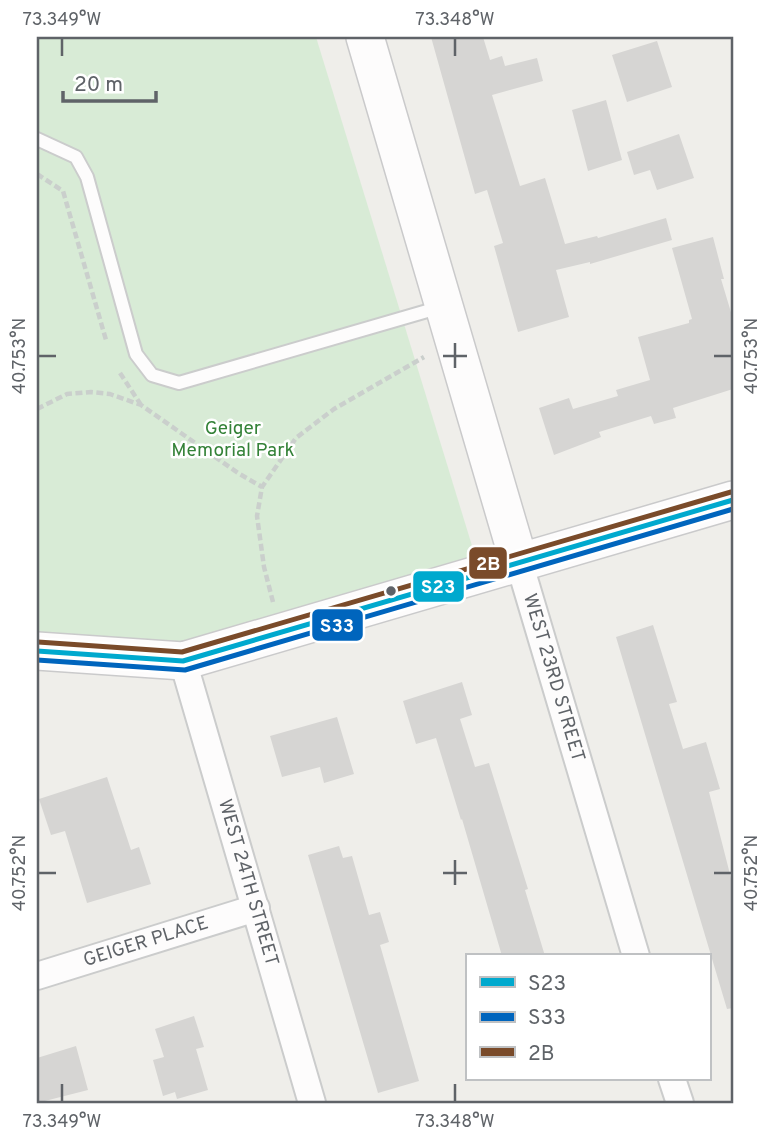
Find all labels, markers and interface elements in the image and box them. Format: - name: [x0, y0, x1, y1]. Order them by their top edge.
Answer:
- text: 73.349°W: [23, 9, 101, 32]
- text: 73.348°W: [415, 9, 495, 32]
- scale bar: [63, 60, 156, 104]
- text: 20 m: [74, 72, 123, 99]
- text: 40.753°N: [9, 318, 32, 394]
- text: 40.753°N: [741, 318, 764, 394]
- park label: Geiger Memorial Park: [171, 417, 295, 463]
- line badge: 2B: [468, 546, 508, 580]
- text: 2B: [476, 553, 500, 577]
- line badge: S23: [412, 570, 465, 603]
- text: S23: [421, 576, 455, 600]
- unlabelled marker: [384, 584, 398, 598]
- street label: WEST 23RD STREET: [517, 591, 590, 765]
- line badge: S33: [311, 608, 364, 642]
- text: S33: [320, 615, 354, 639]
- street label: WEST 24TH STREET: [212, 796, 283, 969]
- text: 40.752°N: [9, 835, 32, 911]
- text: 40.752°N: [741, 835, 764, 911]
- street label: GEIGER PLACE: [80, 912, 211, 973]
- legend: [466, 954, 710, 1080]
- text: S23: [528, 971, 566, 998]
- text: S33: [528, 1005, 566, 1032]
- text: 2B: [528, 1041, 555, 1068]
- text: 73.349°W: [23, 1111, 101, 1134]
- text: 73.348°W: [415, 1111, 495, 1134]

